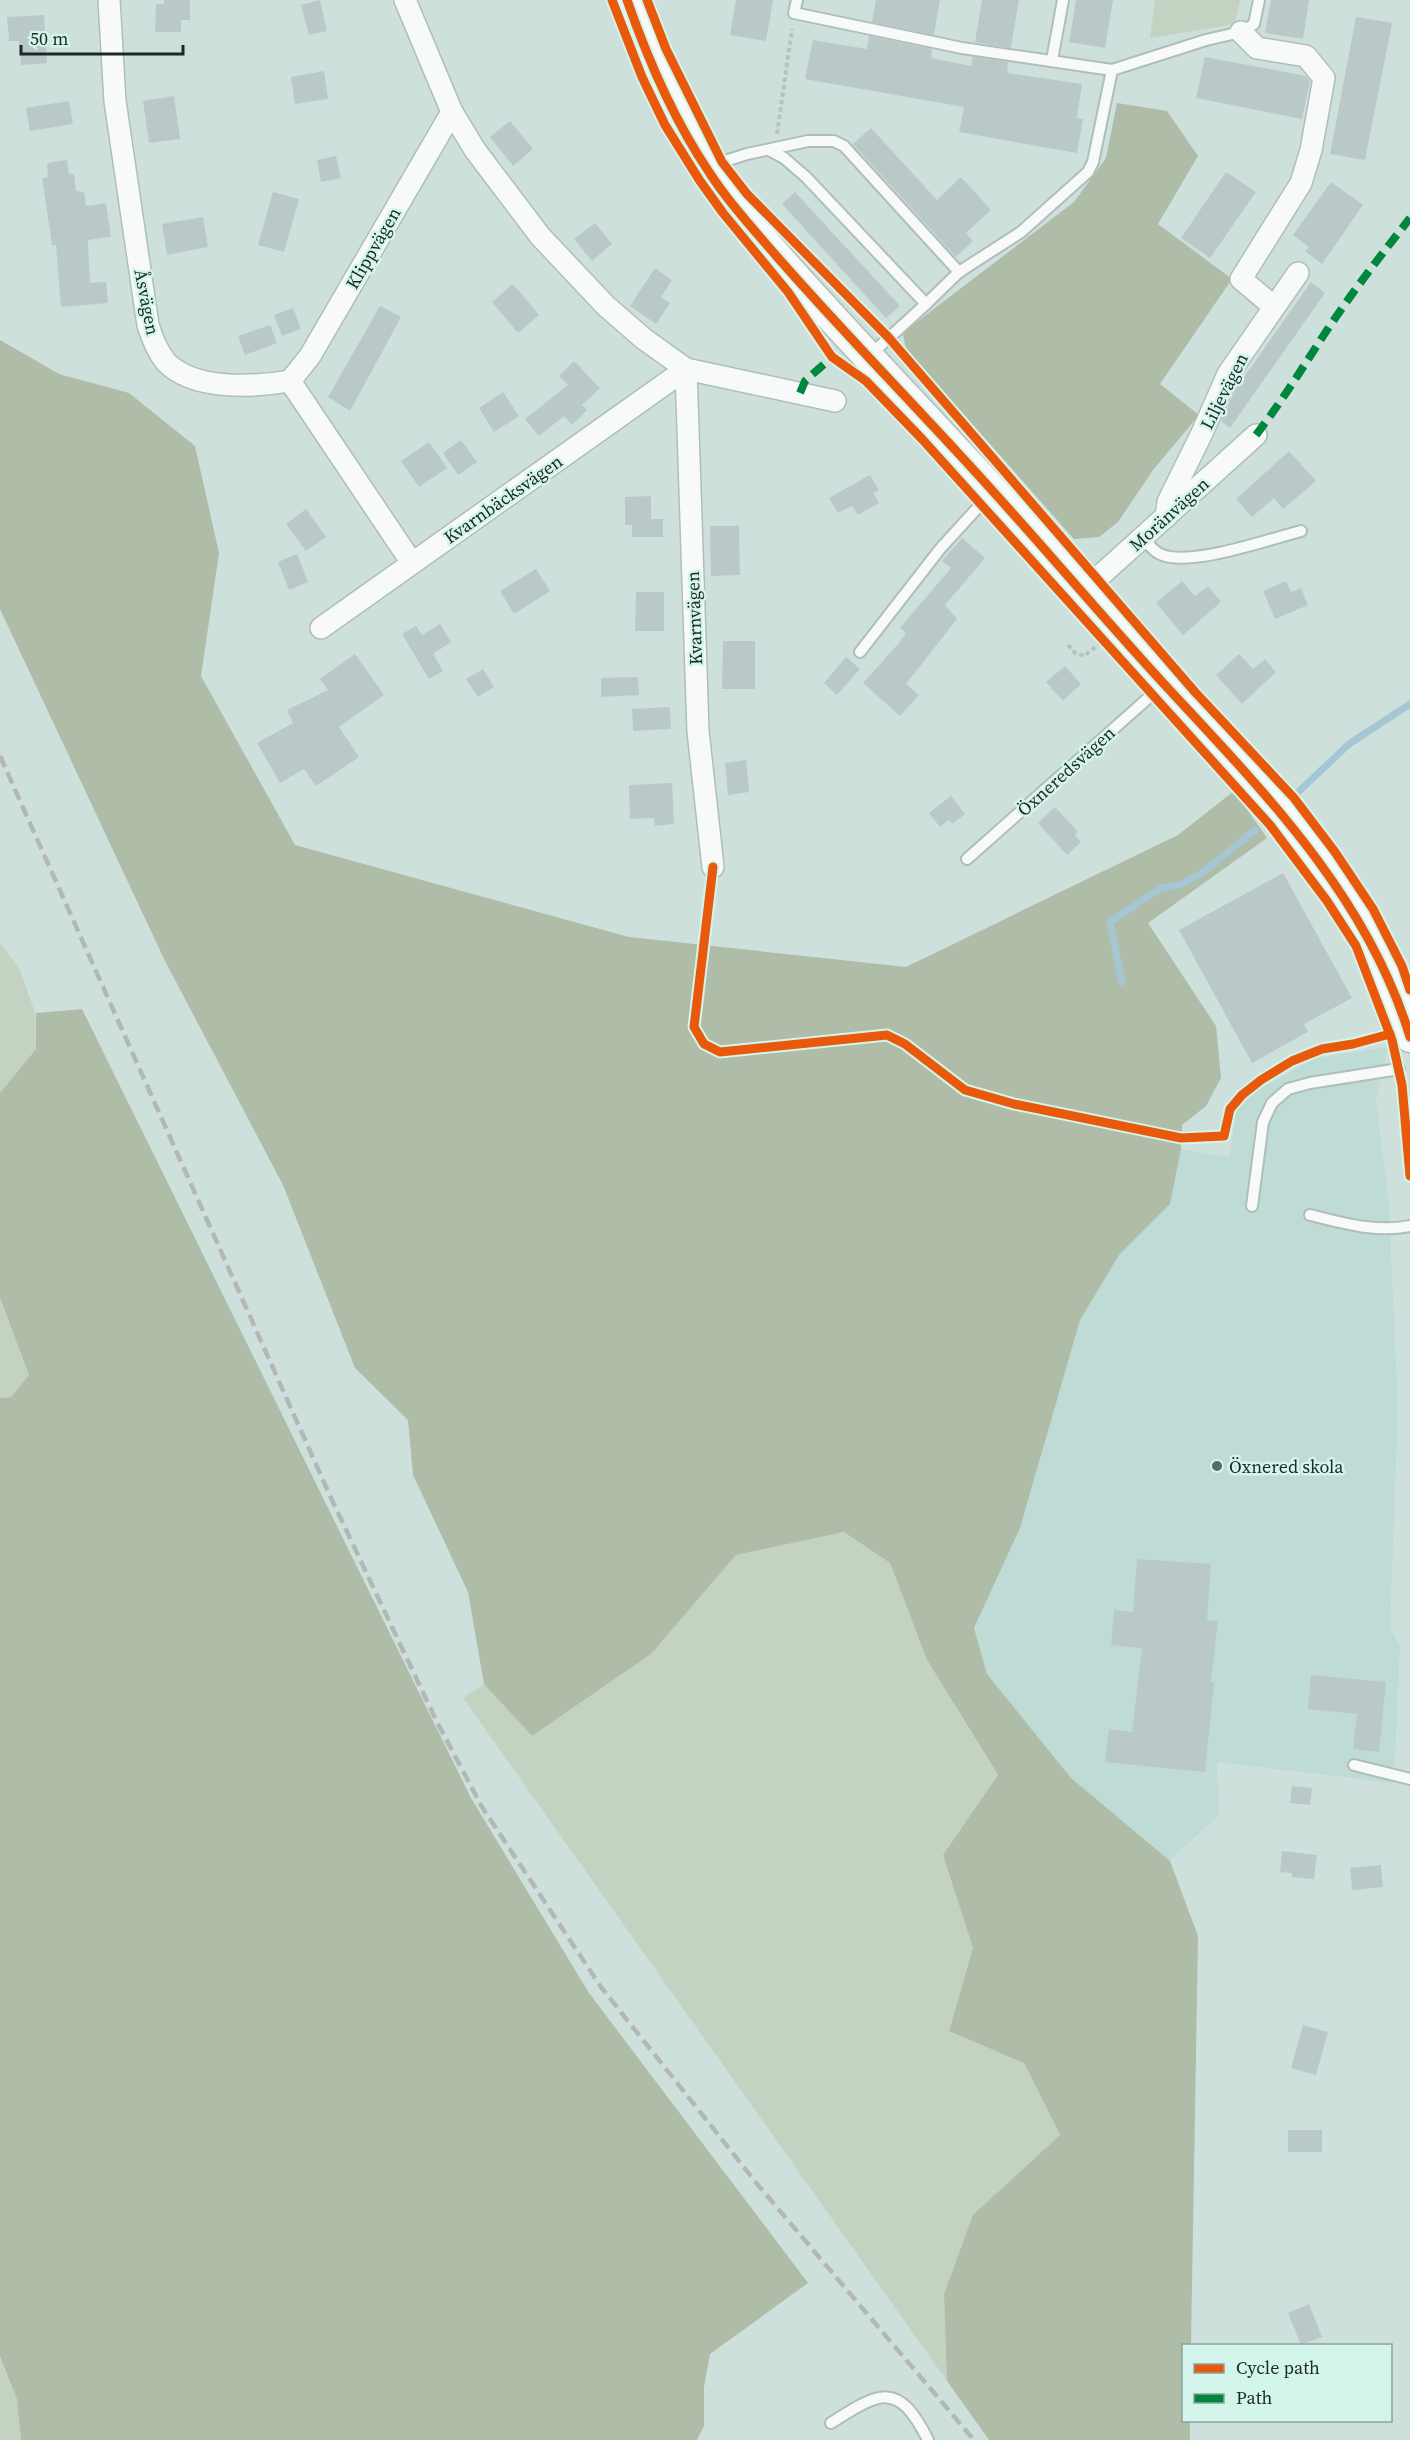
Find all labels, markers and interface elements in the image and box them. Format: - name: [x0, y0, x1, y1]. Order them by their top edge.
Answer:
- scale bar: [21, 18, 183, 56]
- text: 50 m: [30, 26, 68, 51]
- street label: Klippvägen: [340, 203, 406, 293]
- street label: Åsvägen: [128, 267, 166, 337]
- street label: Liljevägen: [1194, 349, 1254, 433]
- street label: Kvarnbäcksvägen: [439, 449, 568, 549]
- street label: Moränvägen: [1124, 471, 1214, 557]
- street label: Kvarnvägen: [680, 571, 708, 665]
- street label: Öxneredsvägen: [1012, 720, 1120, 822]
- place label: Öxnered skola: [1229, 1454, 1344, 1479]
- marker: Öxnered skola: [1210, 1459, 1224, 1473]
- legend: [1182, 2344, 1392, 2422]
- text: Cycle path: [1236, 2355, 1320, 2380]
- text: Path: [1236, 2385, 1273, 2410]

